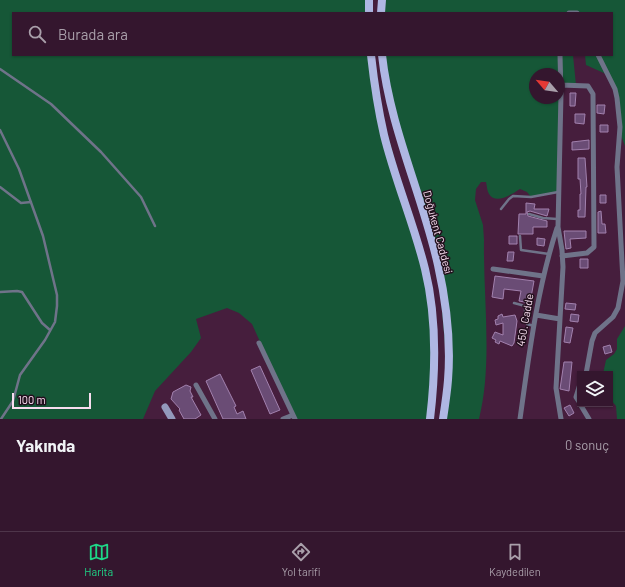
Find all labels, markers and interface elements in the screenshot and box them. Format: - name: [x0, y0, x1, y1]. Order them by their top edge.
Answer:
- search box: [12, 12, 613, 56]
- icon: search: [26, 23, 48, 45]
- text: Burada ara: [58, 25, 128, 43]
- north arrow: [529, 68, 565, 104]
- street label: Doğukent Caddesi: [421, 189, 456, 275]
- street label: 450. Cadde: [513, 292, 536, 347]
- map controls: [577, 371, 613, 407]
- button: layers: [577, 371, 613, 407]
- scale bar: [12, 391, 91, 410]
- text: 100 m: [18, 393, 46, 406]
- text: Yakında: [16, 435, 75, 455]
- text: 0 sonuç: [565, 437, 609, 453]
- tab: Harita: [84, 541, 113, 578]
- tab: Yol tarifi: [282, 541, 320, 578]
- tab: Kaydedilen: [489, 541, 541, 578]

